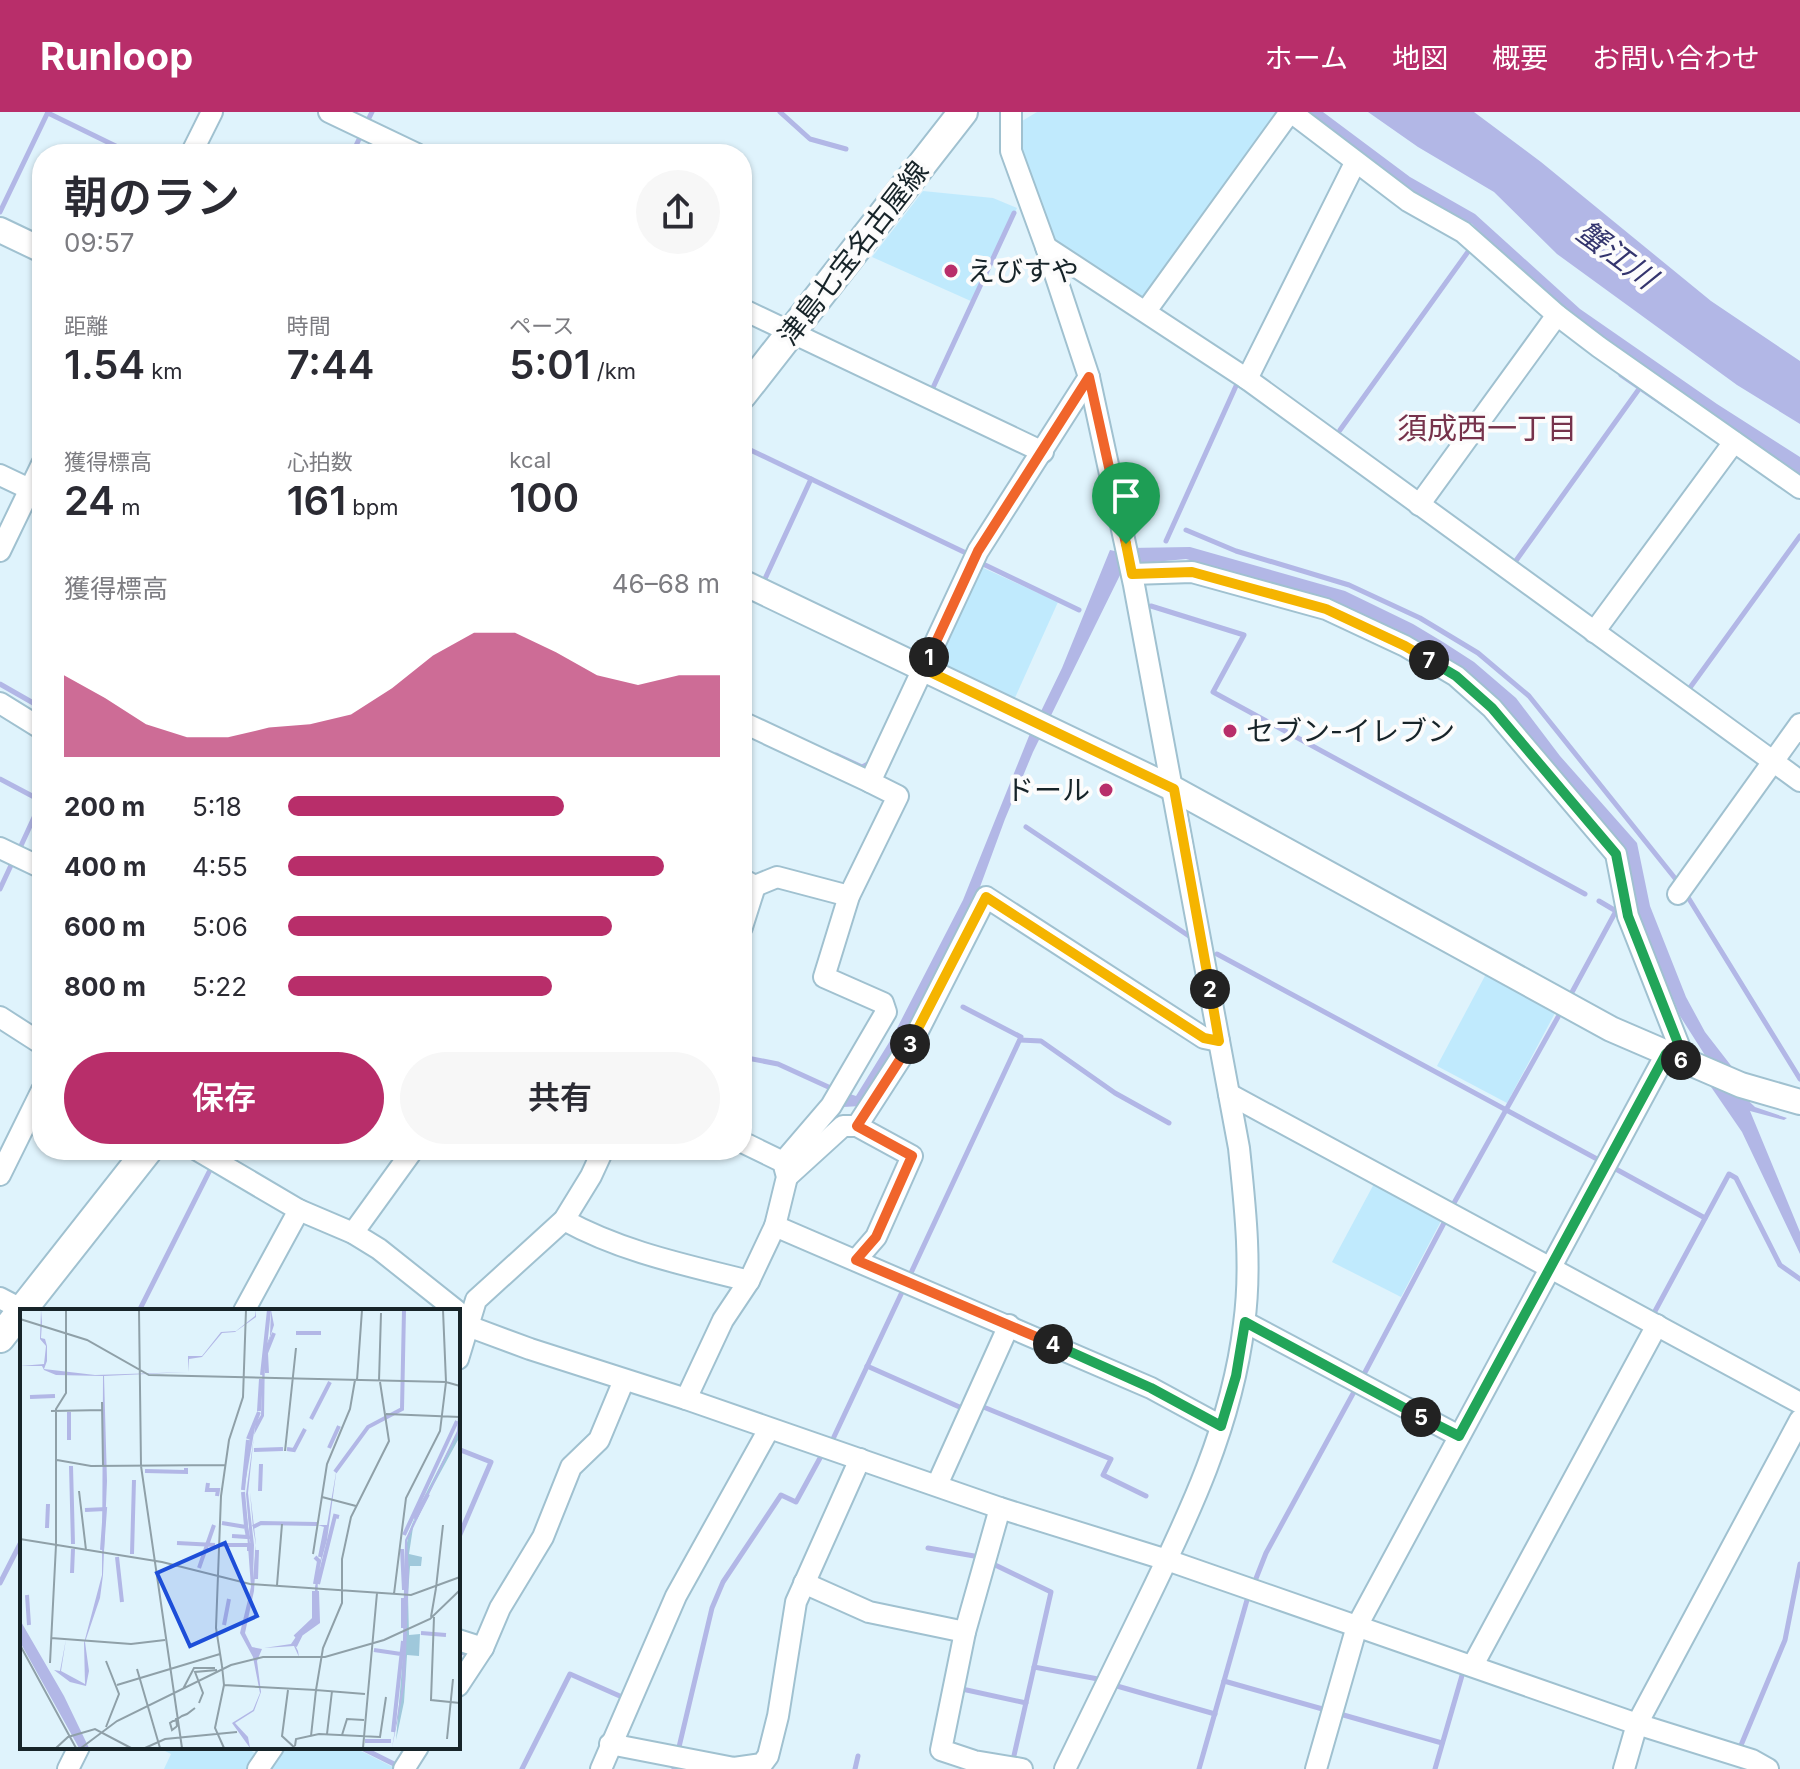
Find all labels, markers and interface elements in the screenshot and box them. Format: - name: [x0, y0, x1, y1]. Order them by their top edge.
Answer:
- text: Runloop: [40, 33, 193, 79]
- text: ホーム: [1265, 41, 1348, 75]
- text: 地図: [1392, 41, 1448, 75]
- text: 概要: [1492, 41, 1548, 75]
- text: お問い合わせ: [1592, 41, 1760, 75]
- street label: 津島七宝名古屋線: [771, 154, 935, 352]
- text: 朝のラン: [64, 170, 240, 224]
- button: share: [636, 170, 720, 254]
- water label: 蟹江川: [1570, 213, 1666, 297]
- text: 09:57: [64, 227, 135, 258]
- place label: えびすや: [967, 254, 1079, 288]
- marker: えびすや: [942, 262, 960, 280]
- text: 距離: [64, 313, 108, 339]
- text: 時間: [287, 313, 331, 339]
- text: ペース: [509, 313, 574, 339]
- text: 1.54: [64, 340, 145, 389]
- text: 7:44: [287, 340, 374, 389]
- text: 5:01: [509, 340, 591, 389]
- text: km: [145, 358, 183, 384]
- text: /km: [591, 358, 636, 384]
- district label: 須成西一丁目: [1397, 410, 1577, 446]
- text: kcal: [509, 447, 551, 473]
- text: 獲得標高: [64, 449, 152, 475]
- text: 心拍数: [287, 449, 353, 475]
- pin: [1092, 462, 1160, 544]
- text: 100: [509, 473, 579, 522]
- icon: arrive: [1104, 474, 1148, 518]
- text: 24: [64, 476, 115, 525]
- text: 161: [287, 476, 346, 525]
- text: m: [115, 494, 140, 520]
- text: bpm: [346, 494, 398, 520]
- text: 46–68 m: [612, 568, 720, 599]
- text: 獲得標高: [64, 573, 168, 604]
- pin: 1: [909, 637, 949, 677]
- pin: 7: [1409, 640, 1449, 680]
- text: 1: [924, 644, 934, 670]
- text: 7: [1423, 647, 1435, 673]
- place label: セブン-イレブン: [1246, 714, 1455, 748]
- marker: セブン-イレブン: [1221, 722, 1239, 740]
- place label: ドール: [1006, 773, 1090, 807]
- marker: ドール: [1097, 781, 1115, 799]
- text: 200 m: [64, 791, 145, 822]
- text: 5:18: [192, 791, 242, 822]
- text: 400 m: [64, 851, 147, 882]
- text: 4:55: [192, 851, 248, 882]
- text: 600 m: [64, 911, 146, 942]
- text: 5:06: [192, 911, 248, 942]
- pin: 2: [1190, 969, 1230, 1009]
- text: 800 m: [64, 971, 146, 1002]
- text: 5:22: [192, 971, 247, 1002]
- text: 2: [1203, 976, 1217, 1002]
- pin: 3: [890, 1024, 930, 1064]
- text: 3: [903, 1031, 917, 1057]
- pin: 6: [1661, 1040, 1701, 1080]
- text: 6: [1674, 1047, 1688, 1073]
- button: 保存: [64, 1052, 384, 1144]
- button: 共有: [400, 1052, 720, 1144]
- inset map: [20, 1309, 460, 1749]
- pin: 4: [1033, 1324, 1073, 1364]
- text: 4: [1046, 1331, 1060, 1357]
- pin: 5: [1401, 1397, 1441, 1437]
- text: 5: [1414, 1404, 1428, 1430]

